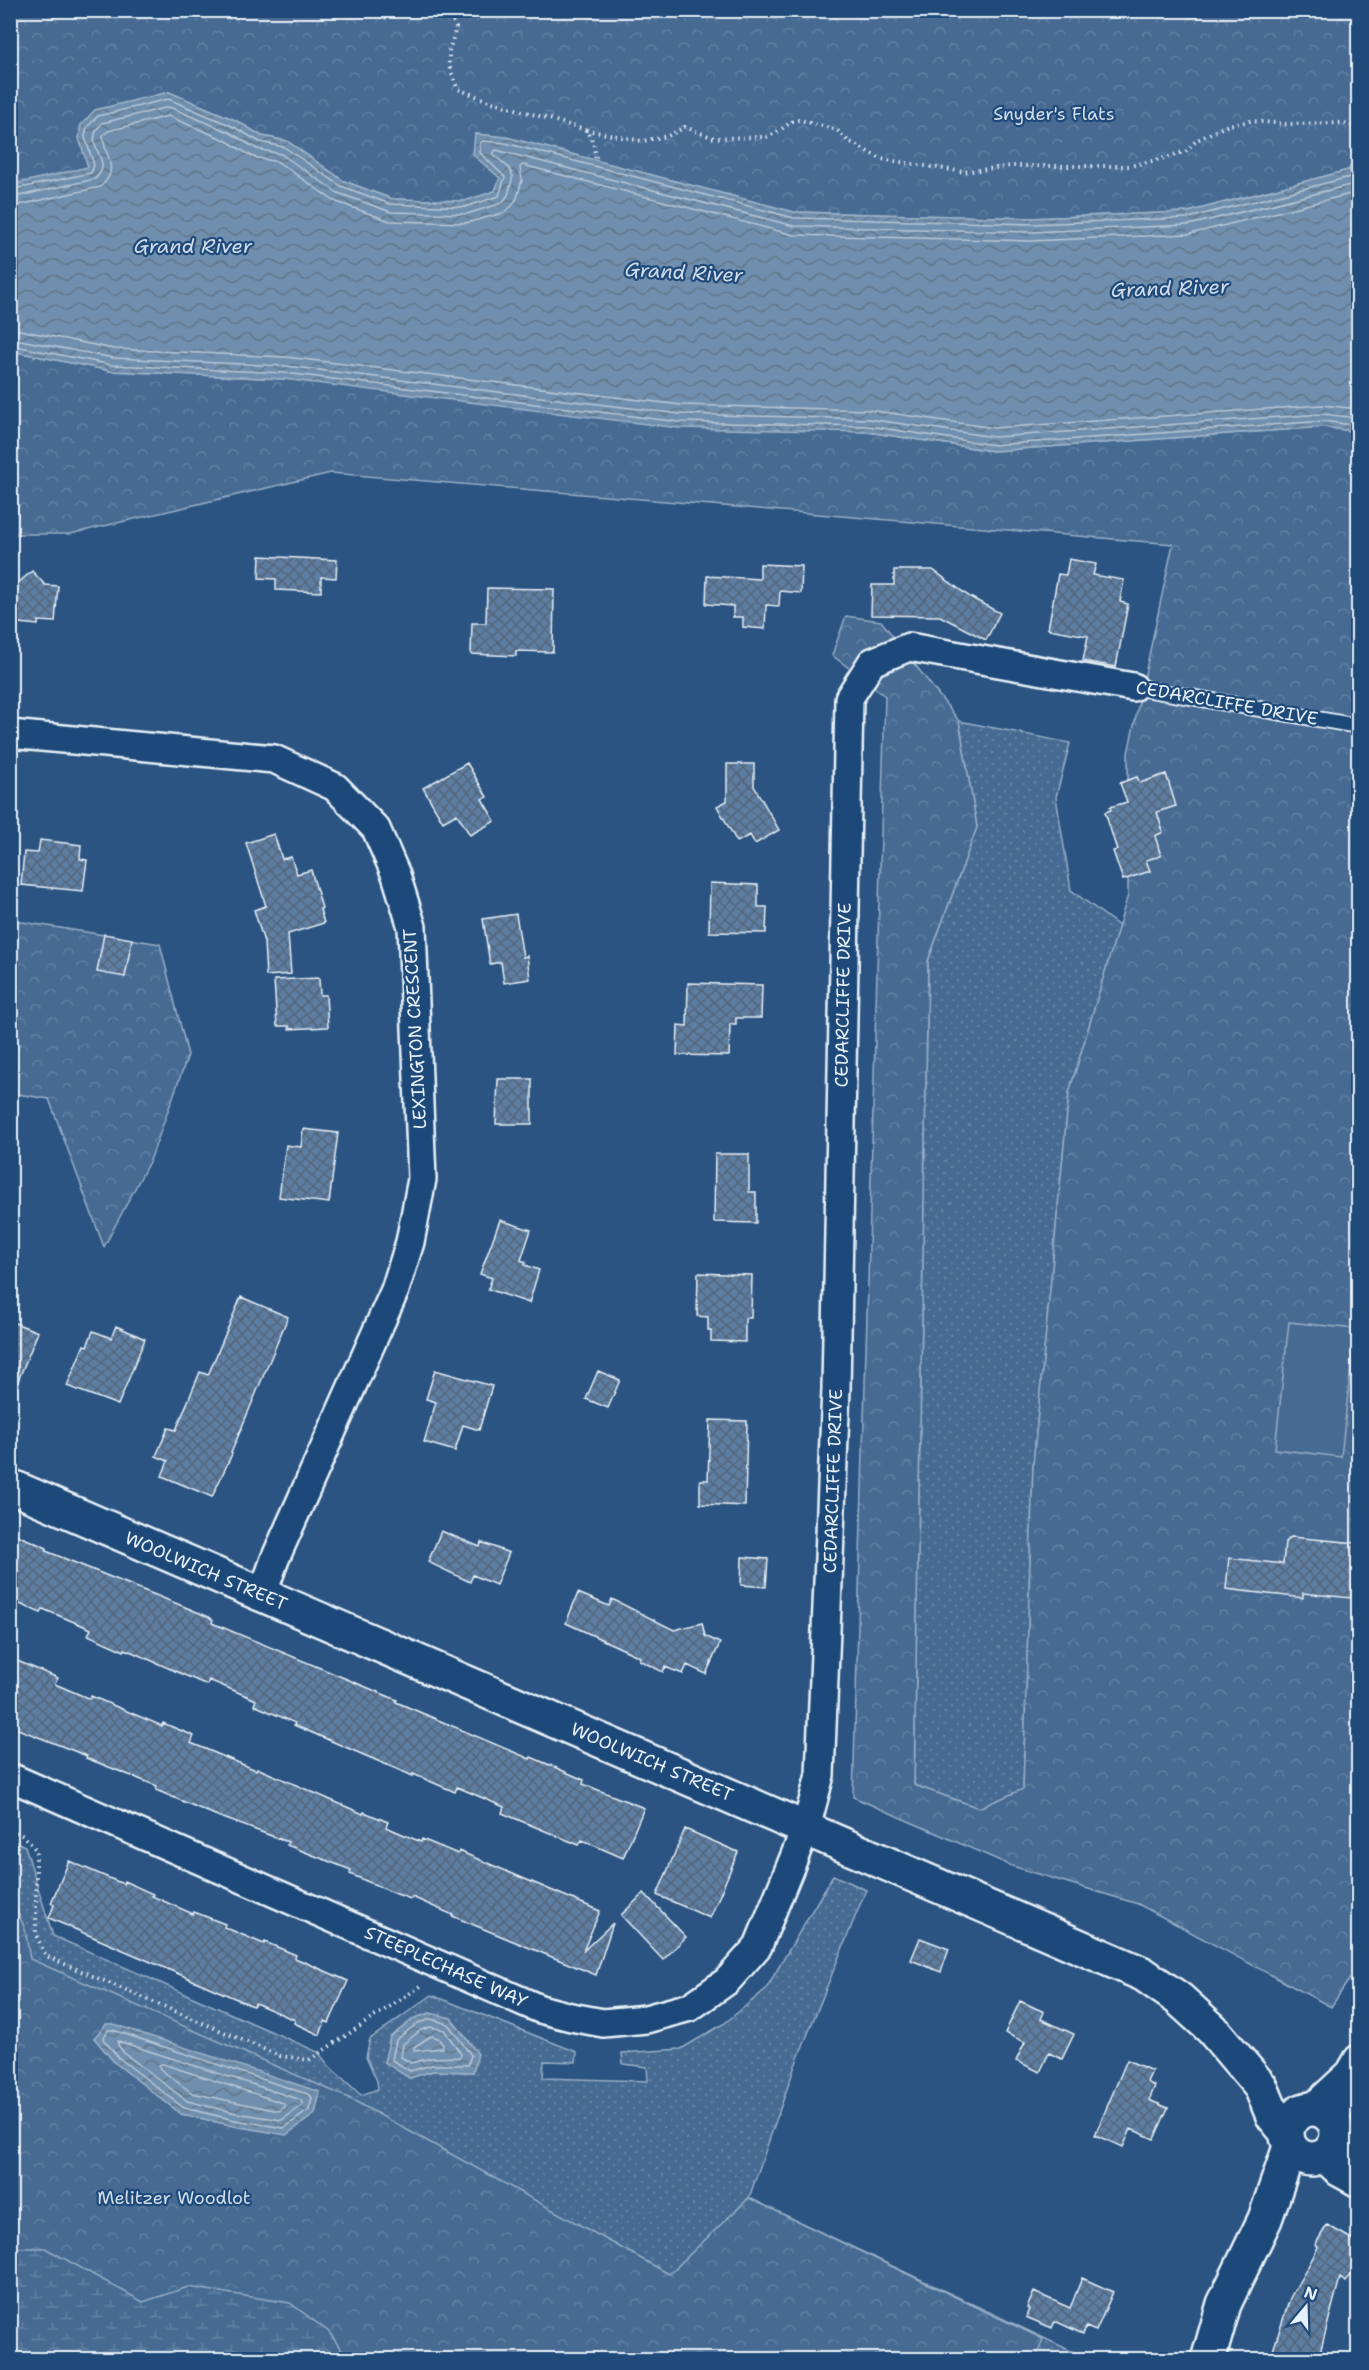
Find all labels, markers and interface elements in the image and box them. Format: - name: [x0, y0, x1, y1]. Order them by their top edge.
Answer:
- park label: Snyder's Flats: [993, 102, 1115, 126]
- water label: Grand River: [134, 233, 253, 259]
- water label: Grand River: [624, 256, 744, 288]
- water label: Grand River: [1110, 273, 1230, 303]
- street label: CEDARCLIFFE DRIVE: [1134, 675, 1320, 731]
- street label: CEDARCLIFFE DRIVE: [829, 902, 857, 1088]
- street label: LEXINGTON CRESCENT: [398, 928, 432, 1130]
- street label: CEDARCLIFFE DRIVE: [818, 1388, 848, 1574]
- street label: WOOLWICH STREET: [121, 1526, 291, 1616]
- street label: WOOLWICH STREET: [567, 1717, 737, 1807]
- street label: STEEPLECHASE WAY: [361, 1920, 531, 2014]
- park label: Melitzer Woodlot: [97, 2186, 251, 2210]
- north arrow: [1276, 2277, 1336, 2337]
- text: N: [1301, 2281, 1320, 2305]

